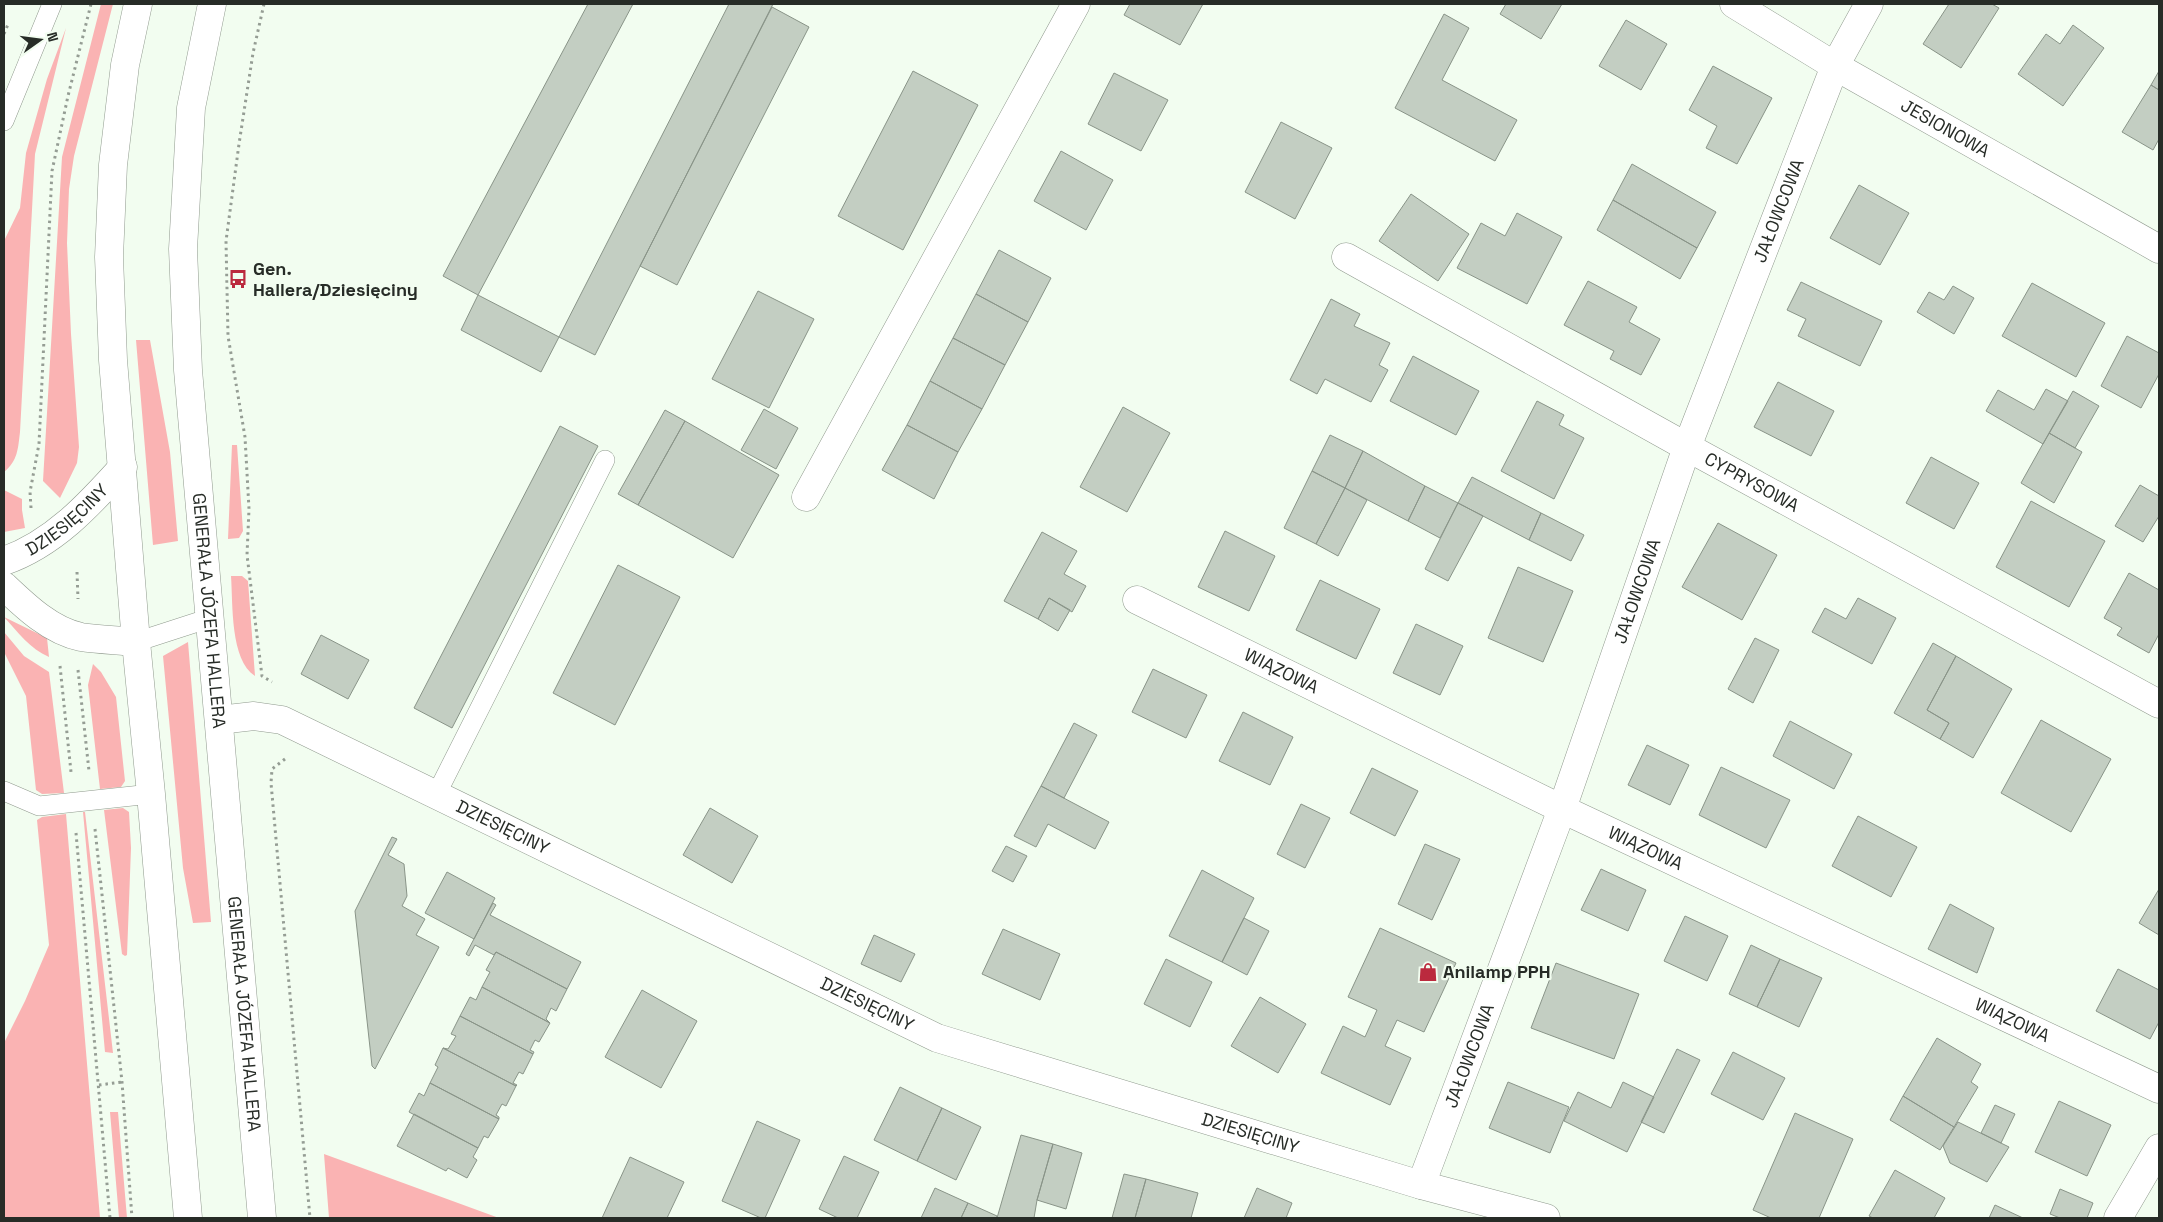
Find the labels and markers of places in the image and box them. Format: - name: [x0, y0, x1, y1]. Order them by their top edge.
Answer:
- place label: Gen. Hallera/Dziesięciny: [253, 257, 418, 301]
- bus stop icon: Gen. Hallera/Dziesięciny: [227, 268, 249, 290]
- place label: Anilamp PPH: [1443, 960, 1550, 983]
- shop icon: Anilamp PPH: [1417, 961, 1439, 983]

